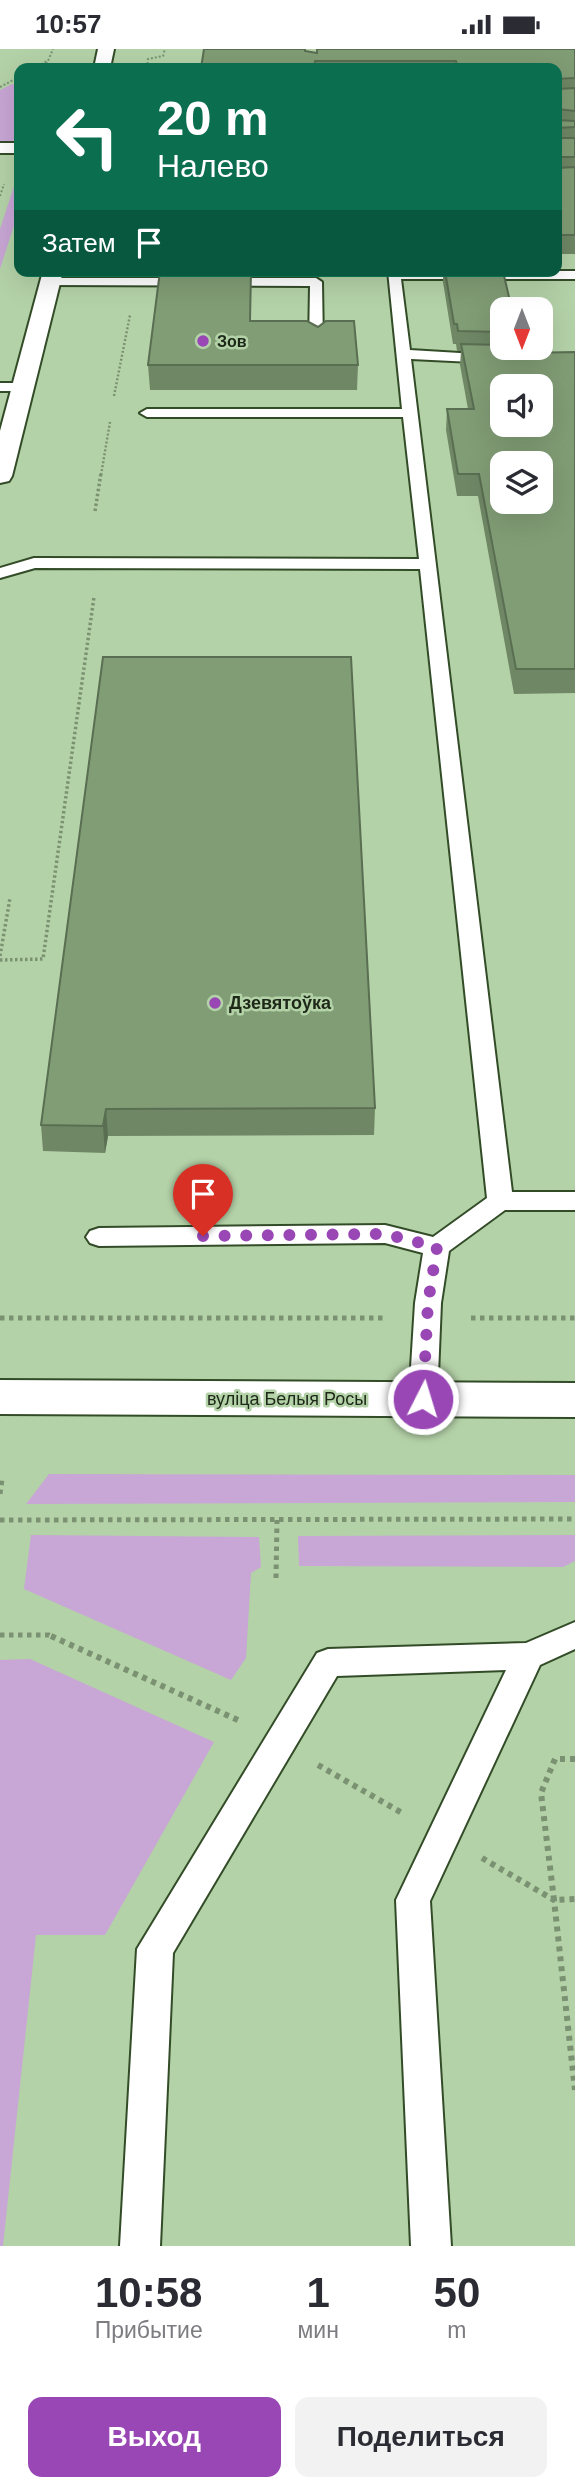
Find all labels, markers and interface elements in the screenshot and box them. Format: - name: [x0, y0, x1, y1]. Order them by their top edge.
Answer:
- text: 10:57: [35, 9, 102, 39]
- icon: left: [42, 91, 133, 182]
- text: 20 m: [157, 91, 269, 145]
- text: Налево: [157, 148, 269, 184]
- icon: arrive: [130, 224, 168, 262]
- text: Затем: [42, 228, 116, 258]
- north arrow: [490, 297, 553, 361]
- map controls: [490, 297, 553, 514]
- marker: Зов: [195, 333, 211, 349]
- place label: Зов: [217, 333, 247, 350]
- button: sound: [490, 374, 553, 437]
- button: layers: [490, 451, 553, 514]
- place label: Дзевятоўка: [229, 993, 332, 1013]
- marker: Дзевятоўка: [207, 995, 223, 1011]
- pin: [173, 1164, 233, 1236]
- icon: arrive: [184, 1175, 222, 1213]
- position arrow: [386, 1362, 460, 1436]
- street label: вуліца Белыя Росы: [207, 1389, 367, 1409]
- text: 10:58: [95, 2269, 202, 2316]
- text: 1: [306, 2269, 330, 2316]
- text: 50: [434, 2269, 480, 2316]
- text: Прибытие: [95, 2317, 203, 2343]
- text: мин: [297, 2317, 339, 2343]
- text: m: [447, 2317, 466, 2343]
- button: Выход: [28, 2397, 281, 2477]
- button: Поделиться: [295, 2397, 547, 2477]

